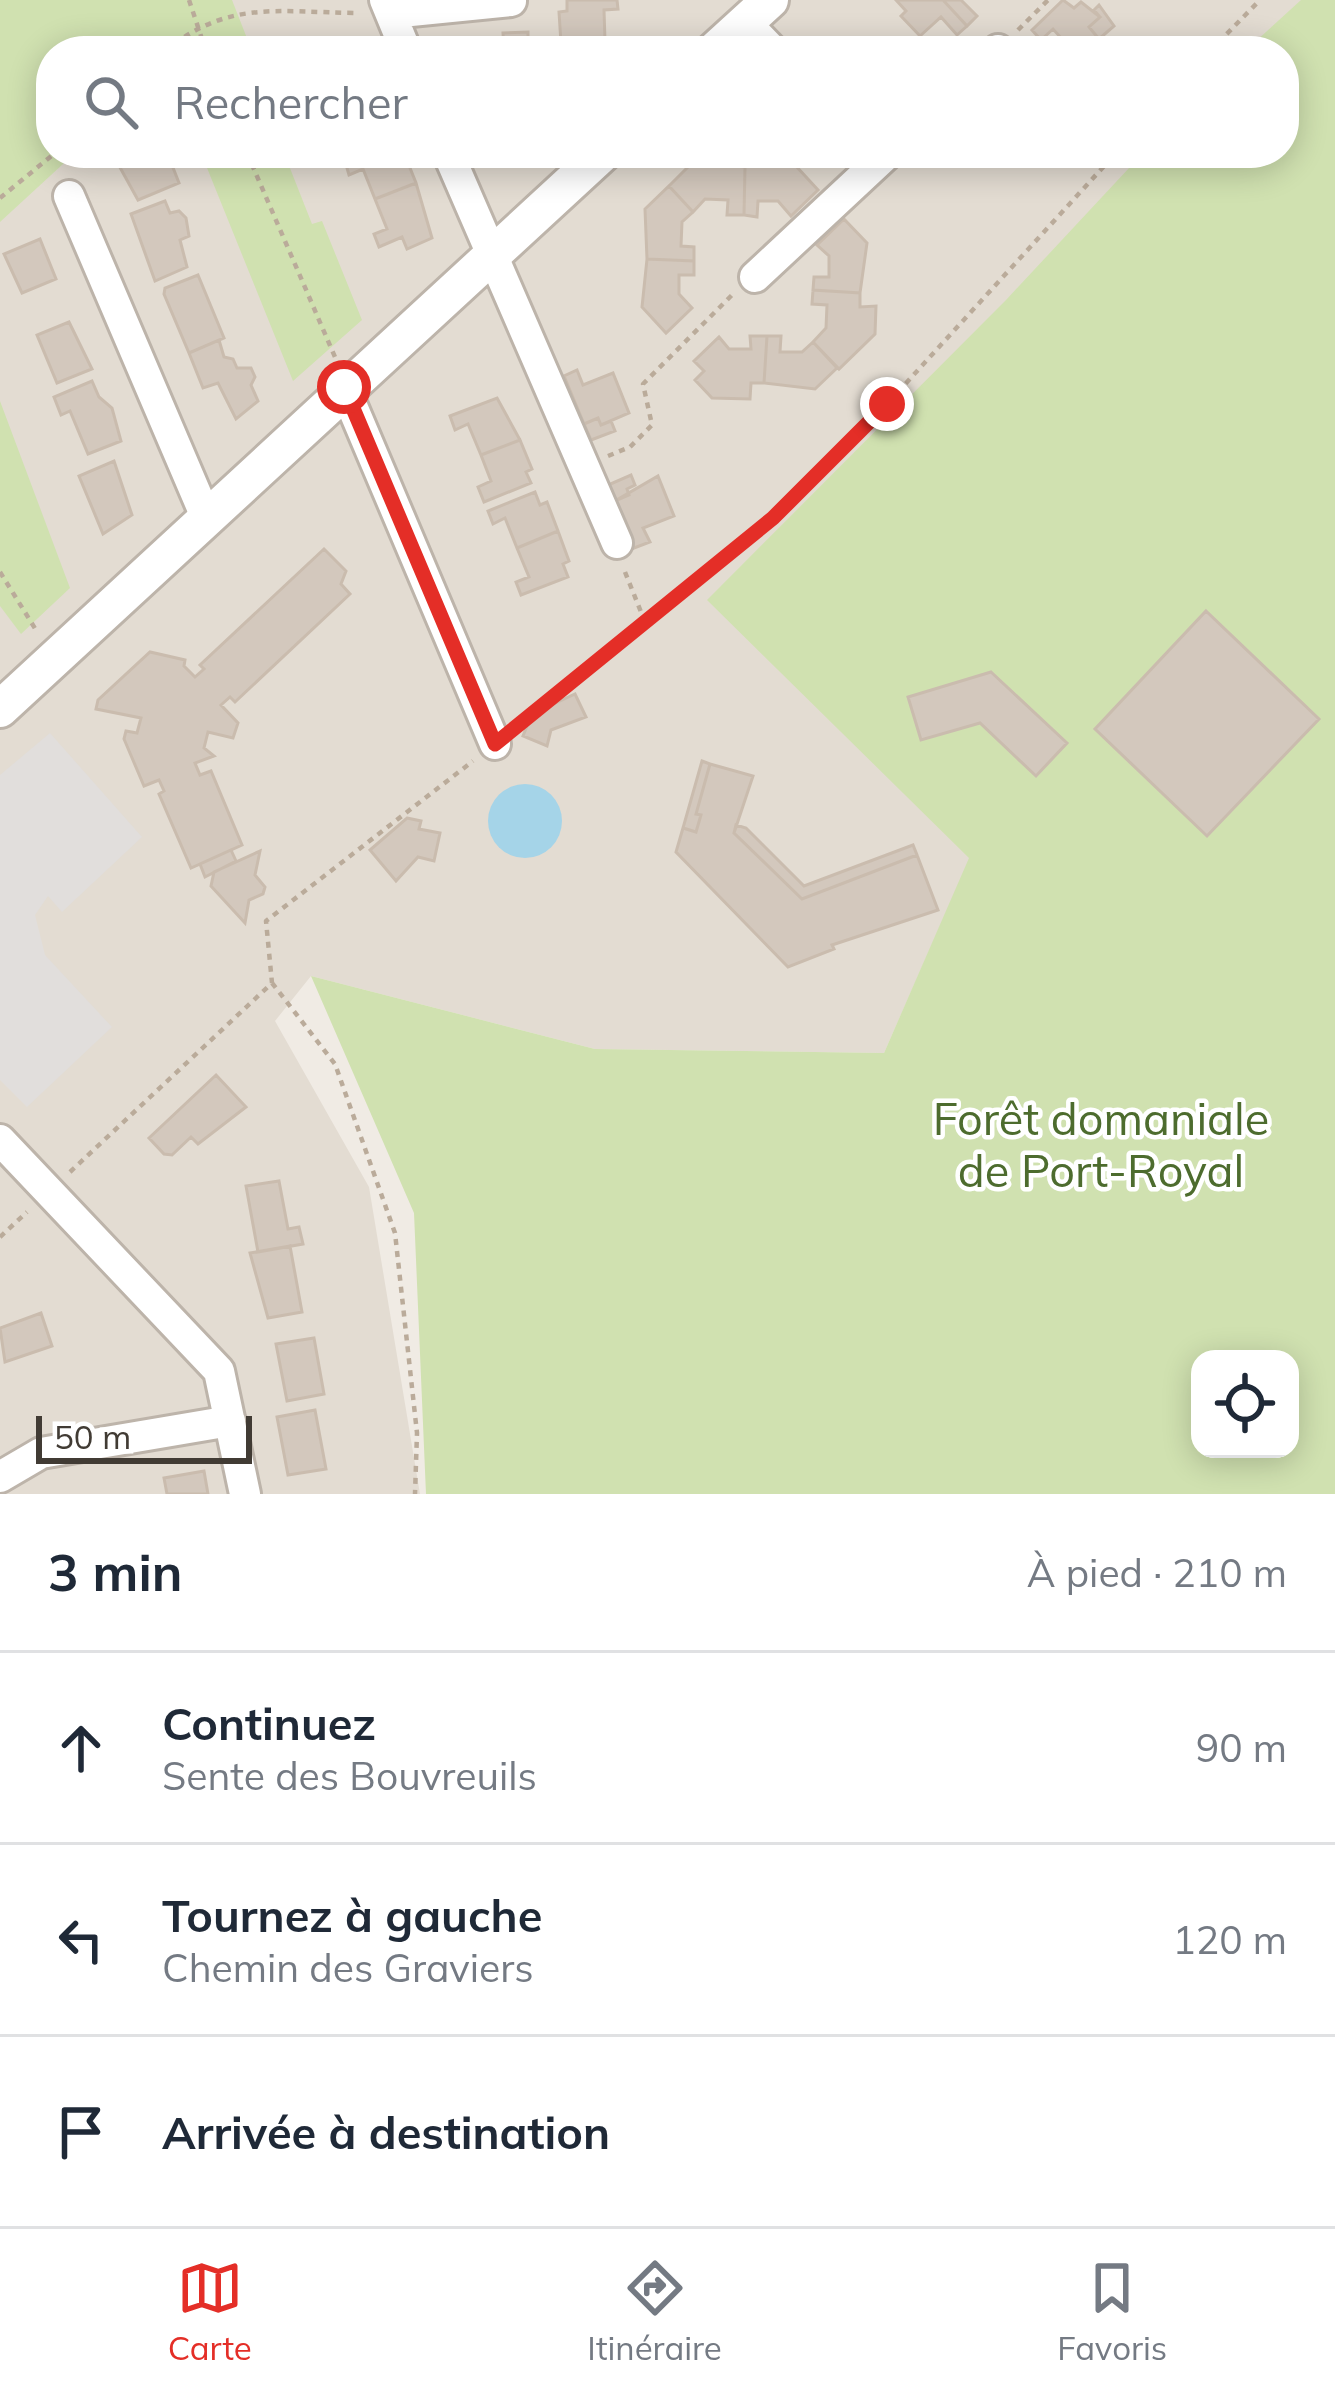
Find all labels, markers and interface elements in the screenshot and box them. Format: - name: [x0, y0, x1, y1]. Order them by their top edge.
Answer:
- search box: [36, 36, 1299, 168]
- icon: search: [78, 69, 144, 135]
- text: Rechercher: [174, 74, 408, 130]
- route start: [317, 360, 371, 414]
- route end: [860, 377, 914, 431]
- park label: Forêt domaniale de Port-Royal: [933, 1090, 1269, 1198]
- map controls: [1191, 1350, 1299, 1458]
- button: locate: [1191, 1350, 1299, 1458]
- scale bar: [36, 1410, 252, 1463]
- text: 50 m: [54, 1416, 131, 1457]
- text: 3 min: [48, 1540, 183, 1604]
- text: À pied · 210 m: [1027, 1548, 1287, 1597]
- text: Continuez: [162, 1695, 376, 1751]
- icon: ahead: [48, 1715, 114, 1781]
- text: 90 m: [1196, 1723, 1287, 1772]
- text: Sente des Bouvreuils: [162, 1751, 537, 1800]
- text: Tournez à gauche: [162, 1887, 542, 1943]
- icon: left: [48, 1907, 114, 1973]
- text: 120 m: [1172, 1915, 1287, 1964]
- text: Chemin des Graviers: [162, 1943, 534, 1992]
- icon: arrive: [48, 2099, 114, 2165]
- text: Arrivée à destination: [162, 2104, 610, 2160]
- tab: Carte: [168, 2255, 252, 2368]
- tab: Itinéraire: [587, 2255, 722, 2368]
- tab: Favoris: [1057, 2255, 1167, 2368]

